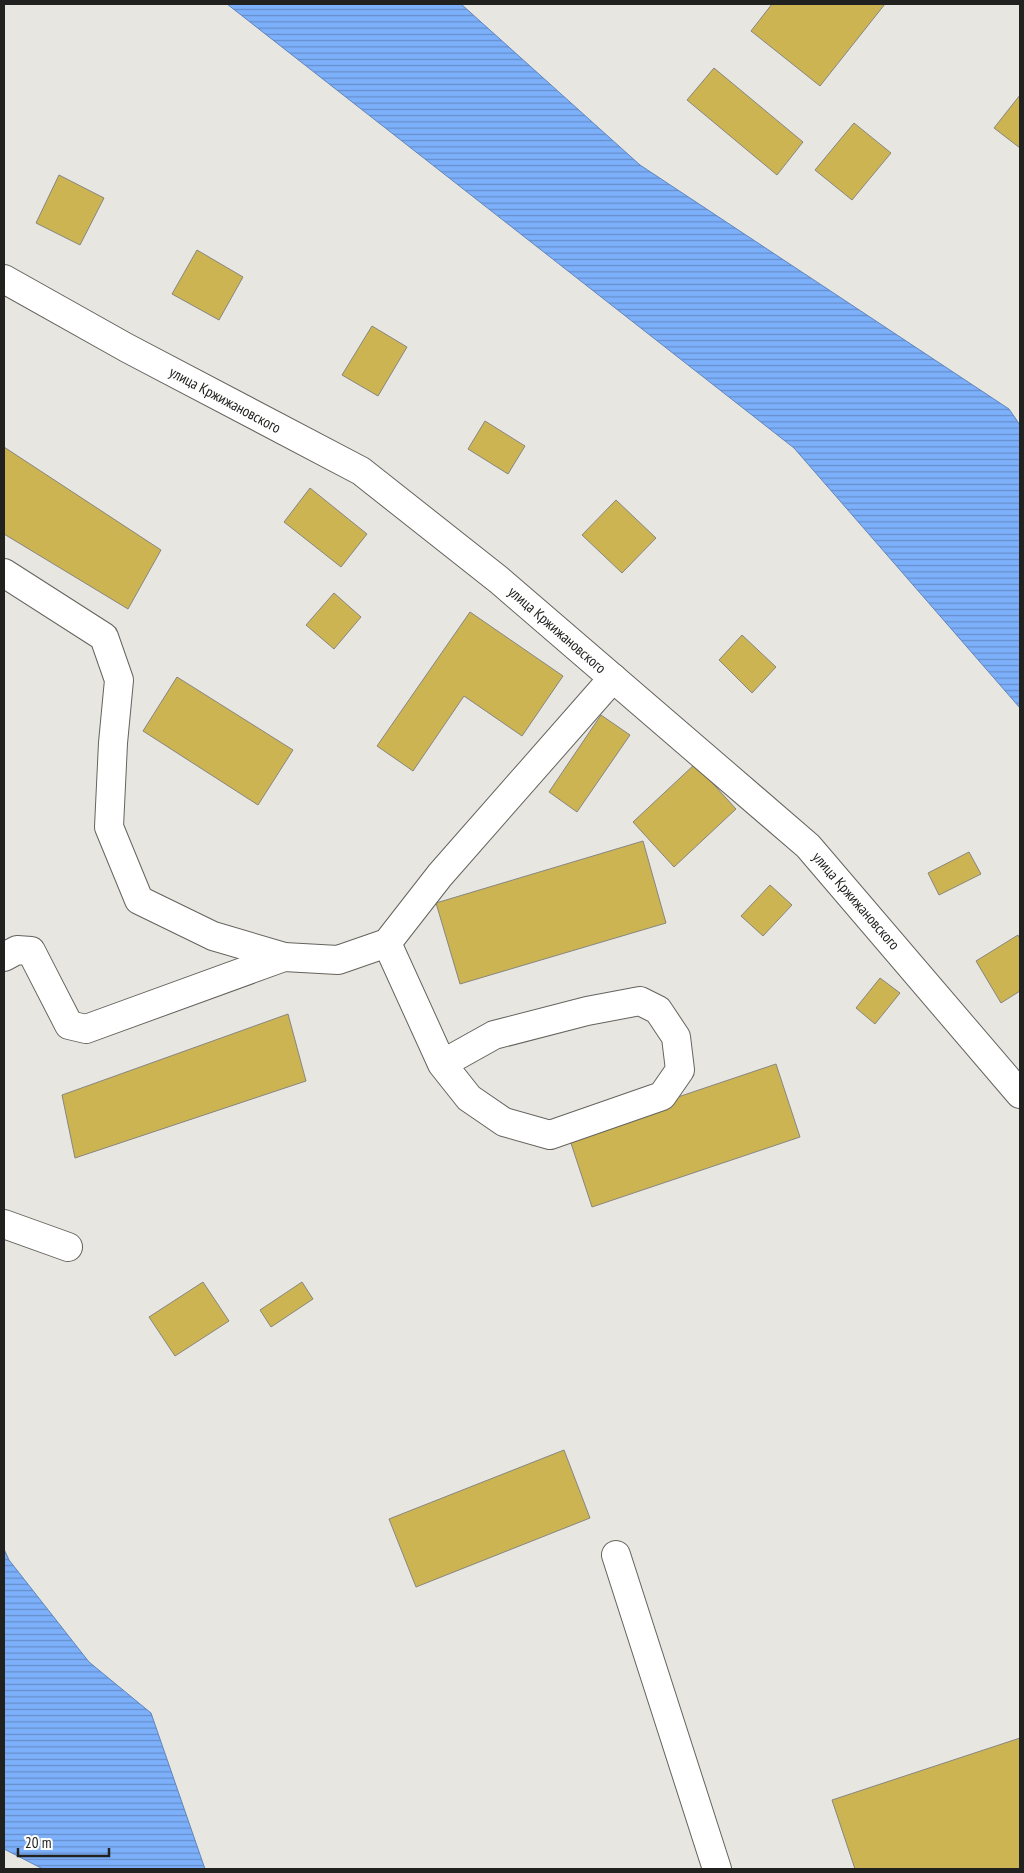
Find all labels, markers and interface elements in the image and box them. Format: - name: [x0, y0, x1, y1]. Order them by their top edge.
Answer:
- street label: улица Кржижановского: [166, 362, 284, 437]
- street label: улица Кржижановского: [504, 582, 610, 677]
- street label: улица Кржижановского: [809, 848, 904, 954]
- scale bar: [18, 1826, 109, 1858]
- text: 20 m: [25, 1833, 51, 1852]

